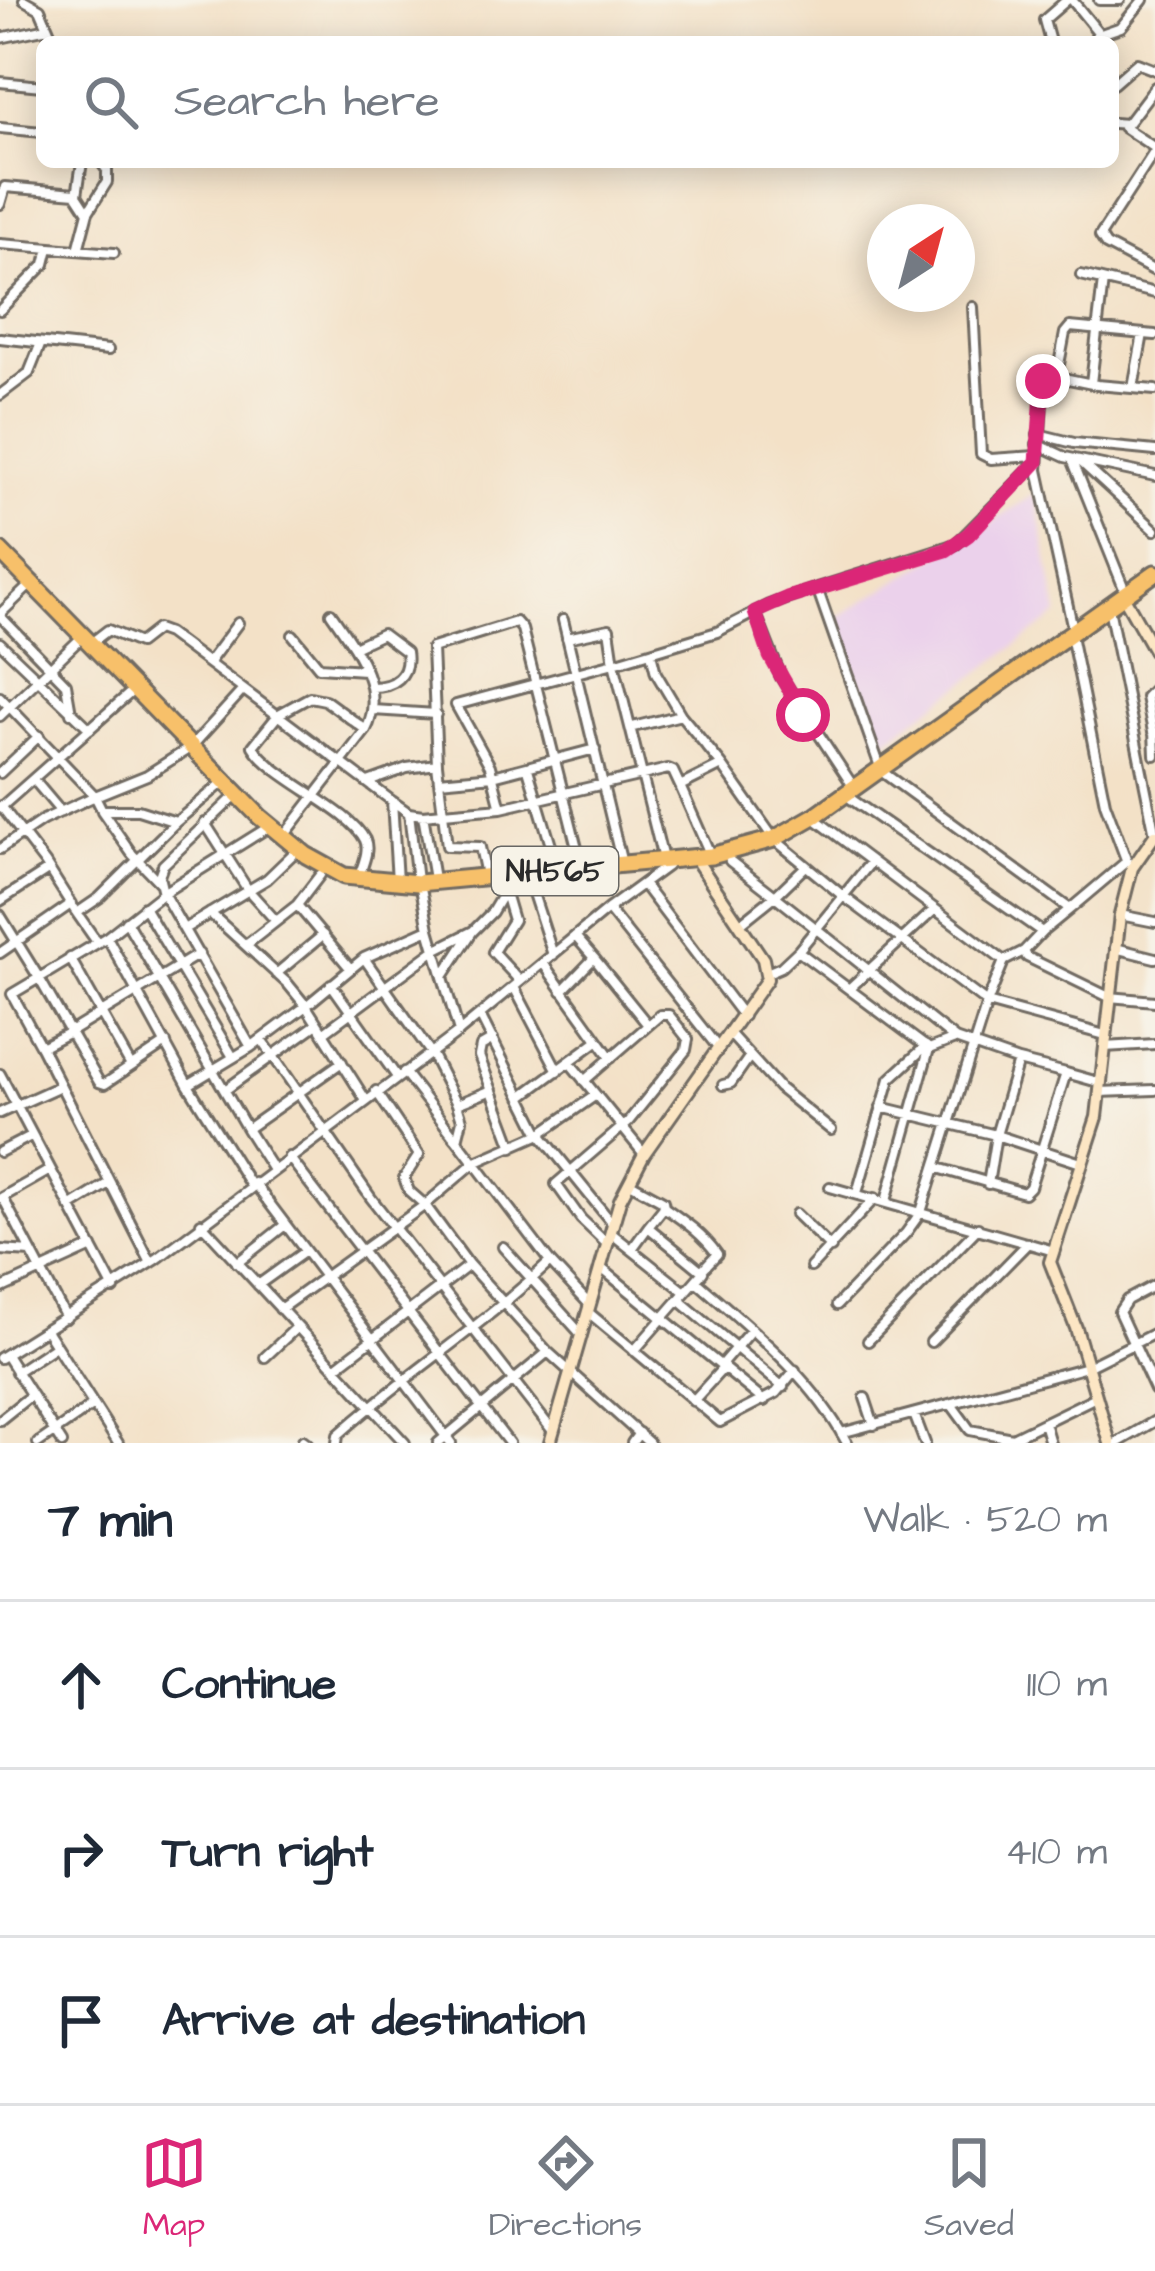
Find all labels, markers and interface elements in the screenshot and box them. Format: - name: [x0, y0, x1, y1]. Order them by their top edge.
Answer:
- search box: [36, 36, 1119, 168]
- icon: search: [78, 69, 144, 135]
- text: Search here: [174, 71, 440, 133]
- north arrow: [867, 204, 975, 312]
- route end: [1016, 354, 1070, 408]
- route start: [776, 688, 830, 742]
- road number: NH565: [492, 847, 618, 895]
- text: 7 min: [48, 1486, 173, 1557]
- text: Walk · 520 m: [863, 1494, 1107, 1548]
- icon: ahead: [48, 1652, 114, 1718]
- text: Continue: [162, 1654, 336, 1716]
- text: 110 m: [1026, 1658, 1107, 1712]
- icon: right: [48, 1820, 114, 1886]
- text: Turn right: [162, 1822, 374, 1884]
- text: 410 m: [1005, 1826, 1107, 1880]
- icon: arrive: [48, 1988, 114, 2054]
- text: Arrive at destination: [162, 1990, 585, 2052]
- tab: Map: [141, 2130, 207, 2248]
- tab: Directions: [489, 2130, 642, 2248]
- tab: Saved: [924, 2130, 1014, 2248]

